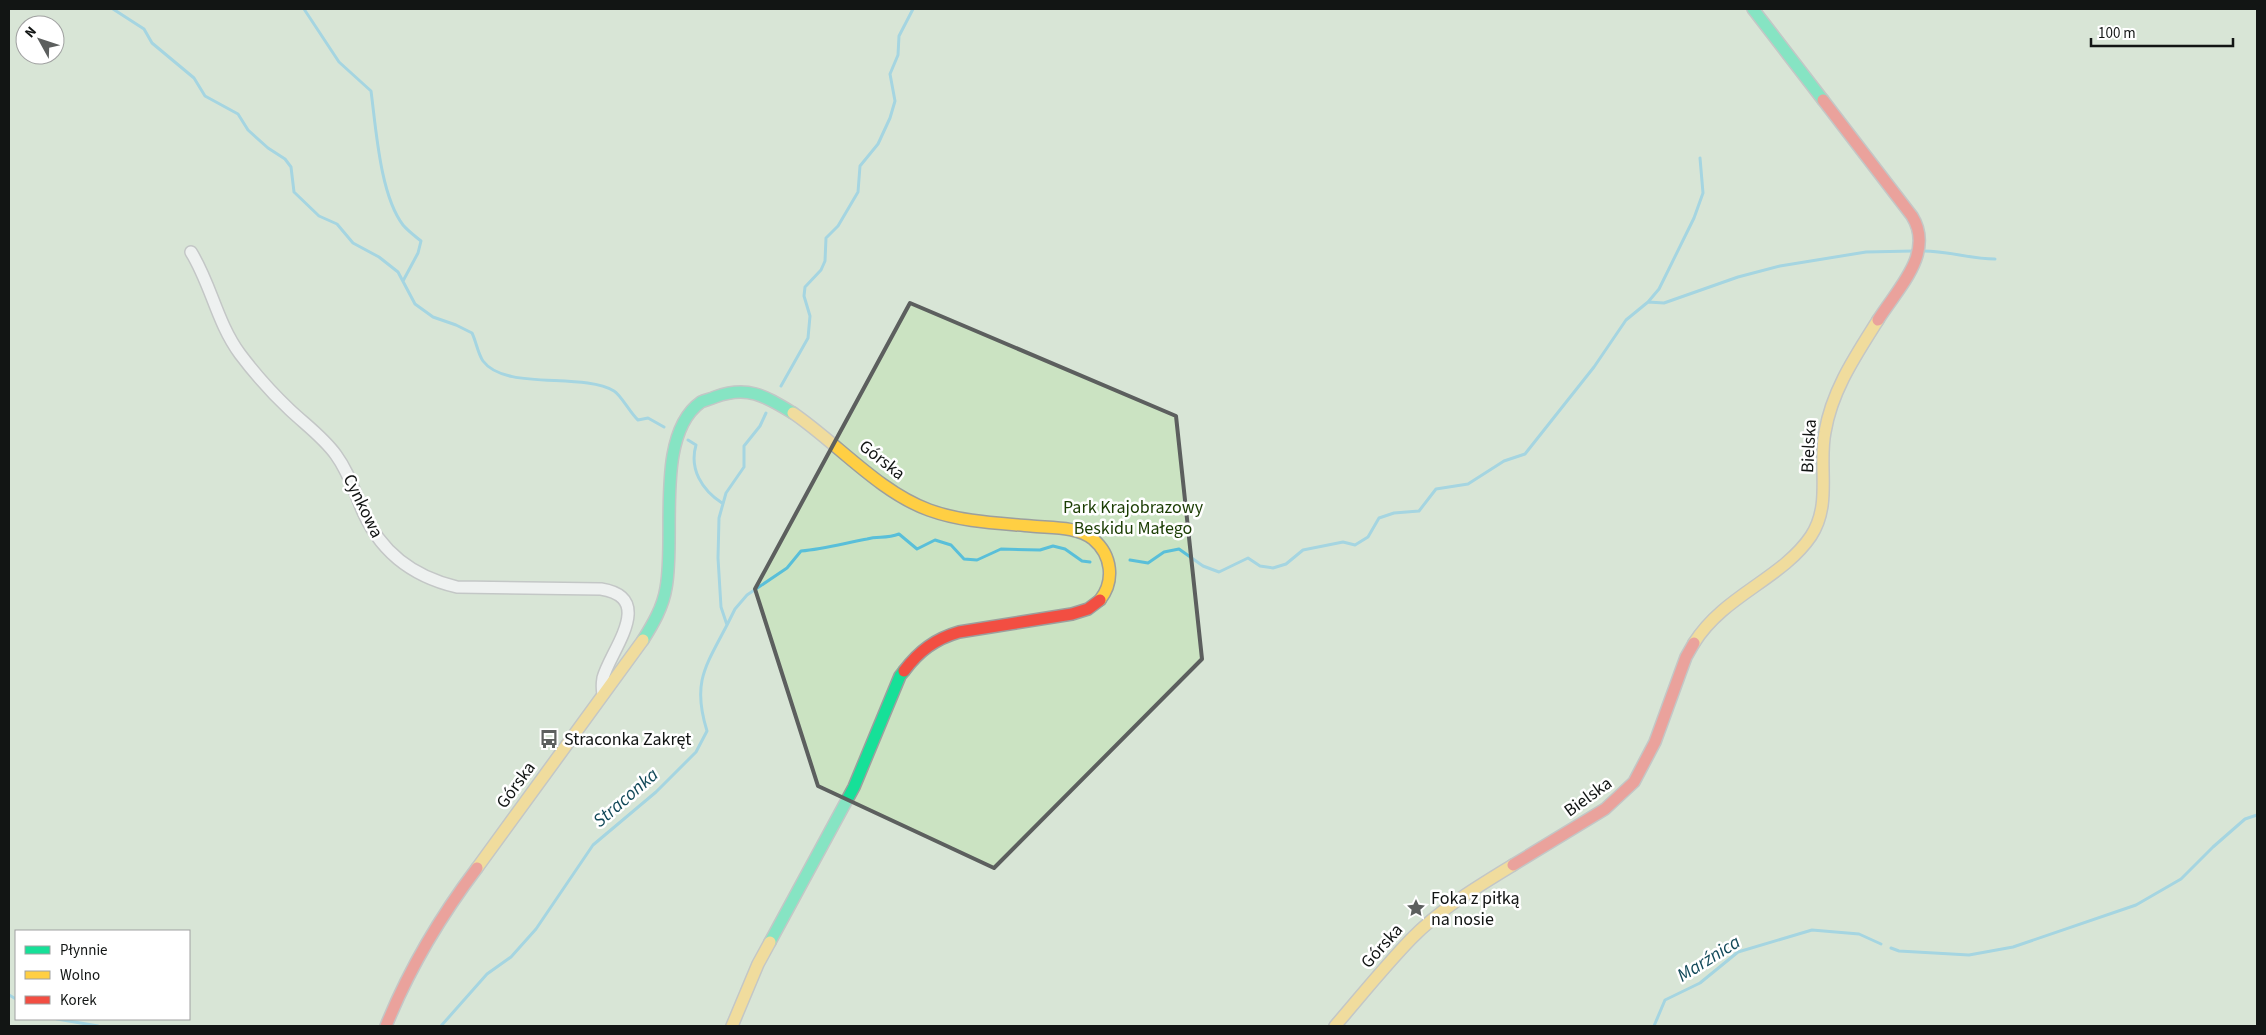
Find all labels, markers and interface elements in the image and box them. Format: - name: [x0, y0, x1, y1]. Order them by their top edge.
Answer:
- north arrow: [15, 15, 65, 65]
- scale bar: [2091, 15, 2234, 47]
- text: N: [20, 22, 41, 42]
- text: 100 m: [2098, 23, 2136, 44]
- street label: Bielska: [1795, 418, 1823, 474]
- street label: Górska: [854, 434, 910, 486]
- street label: Cynkowa: [337, 470, 389, 542]
- park label: Park Krajobrazowy Beskidu Małego: [1063, 495, 1204, 541]
- place label: Straconka Zakręt: [564, 727, 691, 752]
- bus stop icon: Straconka Zakręt: [538, 728, 560, 750]
- street label: Górska: [490, 756, 542, 814]
- water label: Straconka: [587, 762, 665, 834]
- street label: Bielska: [1559, 771, 1617, 823]
- place label: Foka z piłką na nosie: [1431, 886, 1520, 932]
- place icon: Foka z piłką na nosie: [1405, 897, 1427, 919]
- street label: Górska: [1355, 918, 1409, 974]
- water label: Marźnica: [1672, 929, 1746, 989]
- legend: [15, 930, 190, 1020]
- text: Płynnie: [60, 940, 108, 961]
- text: Wolno: [60, 965, 100, 986]
- text: Korek: [60, 990, 97, 1011]

